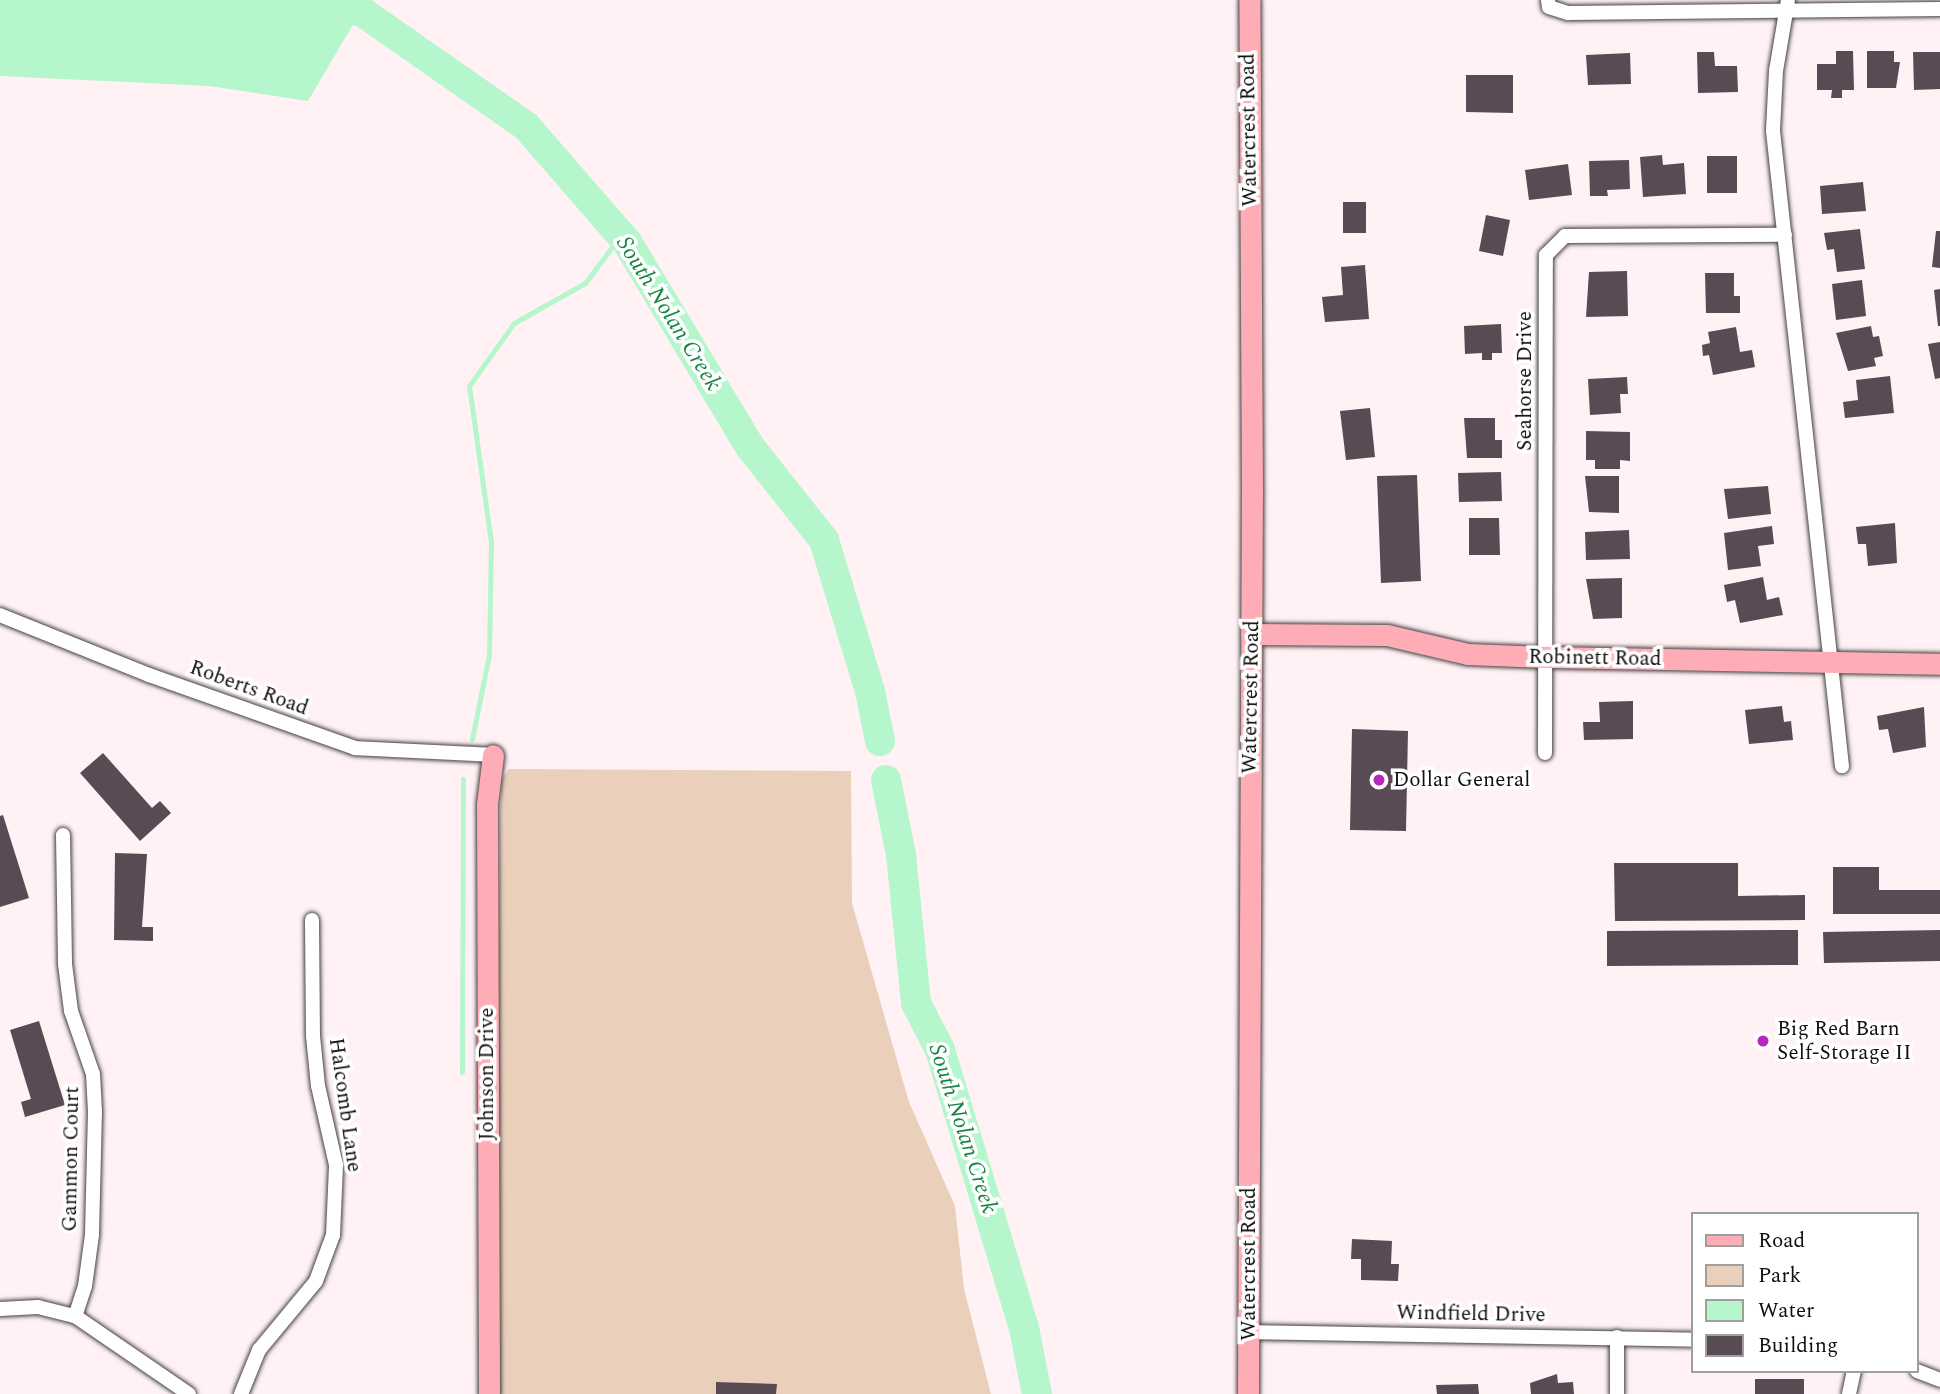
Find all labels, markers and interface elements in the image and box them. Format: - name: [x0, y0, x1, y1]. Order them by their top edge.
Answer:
- street label: Watercrest Road: [1235, 53, 1263, 207]
- water label: South Nolan Creek: [609, 232, 727, 396]
- street label: Seahorse Drive: [1512, 311, 1538, 451]
- street label: Watercrest Road: [1237, 620, 1265, 774]
- street label: Robinett Road: [1528, 644, 1662, 672]
- street label: Roberts Road: [186, 655, 312, 721]
- place label: Dollar General: [1393, 767, 1530, 793]
- marker: Dollar General: [1371, 772, 1387, 788]
- street label: Johnson Drive: [474, 1008, 500, 1140]
- place label: Big Red Barn Self-Storage II: [1777, 1016, 1911, 1066]
- marker: Big Red Barn Self-Storage II: [1755, 1033, 1771, 1049]
- street label: Halcomb Lane: [323, 1036, 367, 1174]
- water label: South Nolan Creek: [922, 1041, 1002, 1217]
- street label: Gammon Court: [57, 1086, 85, 1232]
- street label: Watercrest Road: [1236, 1187, 1262, 1341]
- legend: [1692, 1212, 1919, 1373]
- text: Road: [1758, 1225, 1805, 1257]
- text: Park: [1758, 1260, 1801, 1292]
- text: Water: [1758, 1295, 1814, 1327]
- street label: Windfield Drive: [1396, 1300, 1546, 1328]
- text: Building: [1758, 1330, 1838, 1362]

